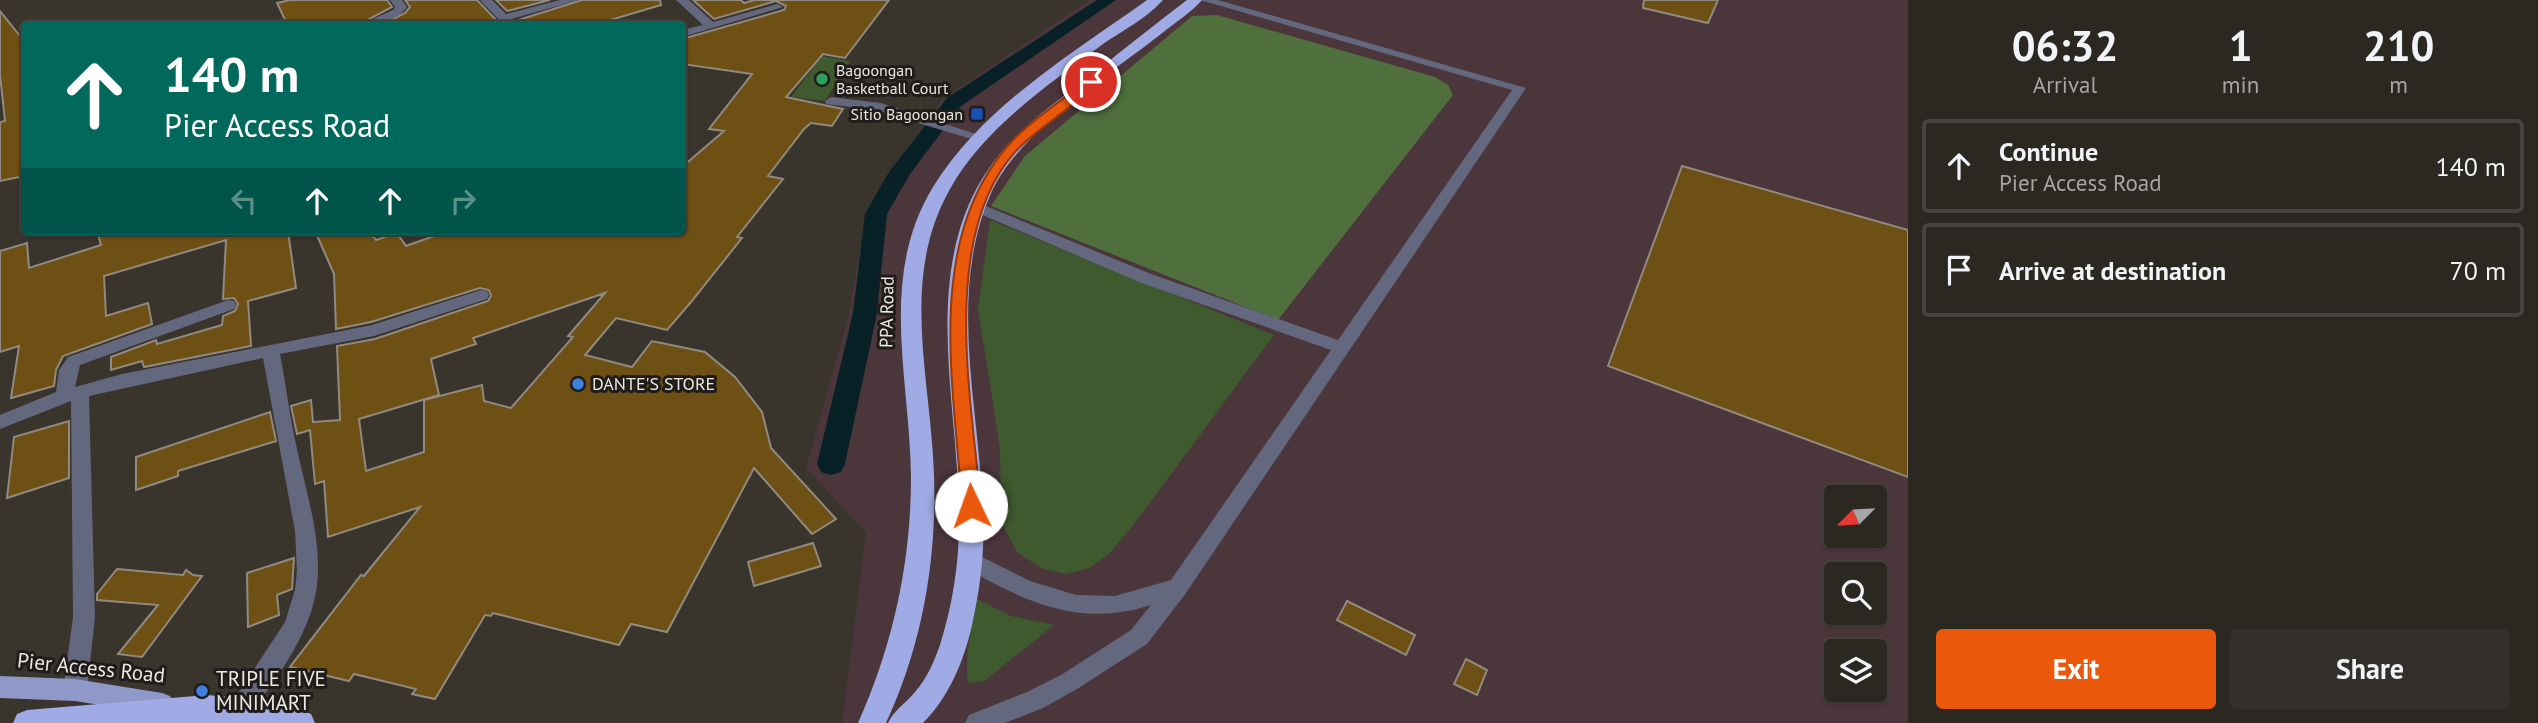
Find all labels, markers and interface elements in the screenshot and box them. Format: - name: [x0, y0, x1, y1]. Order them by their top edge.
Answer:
- text: 06:32: [2012, 18, 2118, 73]
- text: 1: [2229, 18, 2252, 73]
- text: 210: [2363, 18, 2434, 73]
- text: 140 m: [164, 42, 299, 106]
- icon: ahead: [49, 49, 140, 140]
- pin: [1061, 52, 1121, 112]
- place label: Bagoongan Basketball Court: [836, 60, 949, 98]
- icon: arrive: [1072, 63, 1110, 101]
- text: Arrival: [2033, 70, 2097, 99]
- text: min: [2222, 70, 2259, 99]
- text: m: [2389, 70, 2408, 99]
- marker: Bagoongan Basketball Court: [814, 71, 830, 87]
- text: Pier Access Road: [164, 104, 390, 146]
- place label: Sitio Bagoongan: [851, 104, 963, 124]
- marker: Sitio Bagoongan: [969, 106, 985, 122]
- text: Continue: [1999, 135, 2098, 168]
- icon: ahead: [1940, 147, 1978, 185]
- text: 140 m: [2435, 150, 2506, 183]
- text: Pier Access Road: [1999, 168, 2162, 197]
- icon: left: [225, 182, 263, 220]
- icon: ahead: [298, 182, 336, 220]
- icon: ahead: [371, 182, 409, 220]
- icon: right: [444, 182, 482, 220]
- icon: arrive: [1940, 251, 1978, 289]
- text: Arrive at destination: [1999, 254, 2226, 287]
- text: 70 m: [2450, 254, 2506, 287]
- street label: PPA Road: [874, 276, 899, 348]
- place label: DANTE'S STORE: [592, 372, 715, 395]
- marker: DANTE'S STORE: [570, 376, 586, 392]
- position arrow: [934, 469, 1008, 543]
- north arrow: [1824, 485, 1886, 548]
- map controls: [1824, 485, 1887, 702]
- button: search: [1824, 562, 1887, 625]
- button: Exit: [1936, 629, 2216, 709]
- button: Share: [2230, 629, 2510, 709]
- button: layers: [1824, 639, 1887, 702]
- street label: Pier Access Road: [16, 646, 166, 689]
- place label: TRIPLE FIVE MINIMART: [216, 665, 326, 716]
- marker: TRIPLE FIVE MINIMART: [194, 683, 210, 699]

